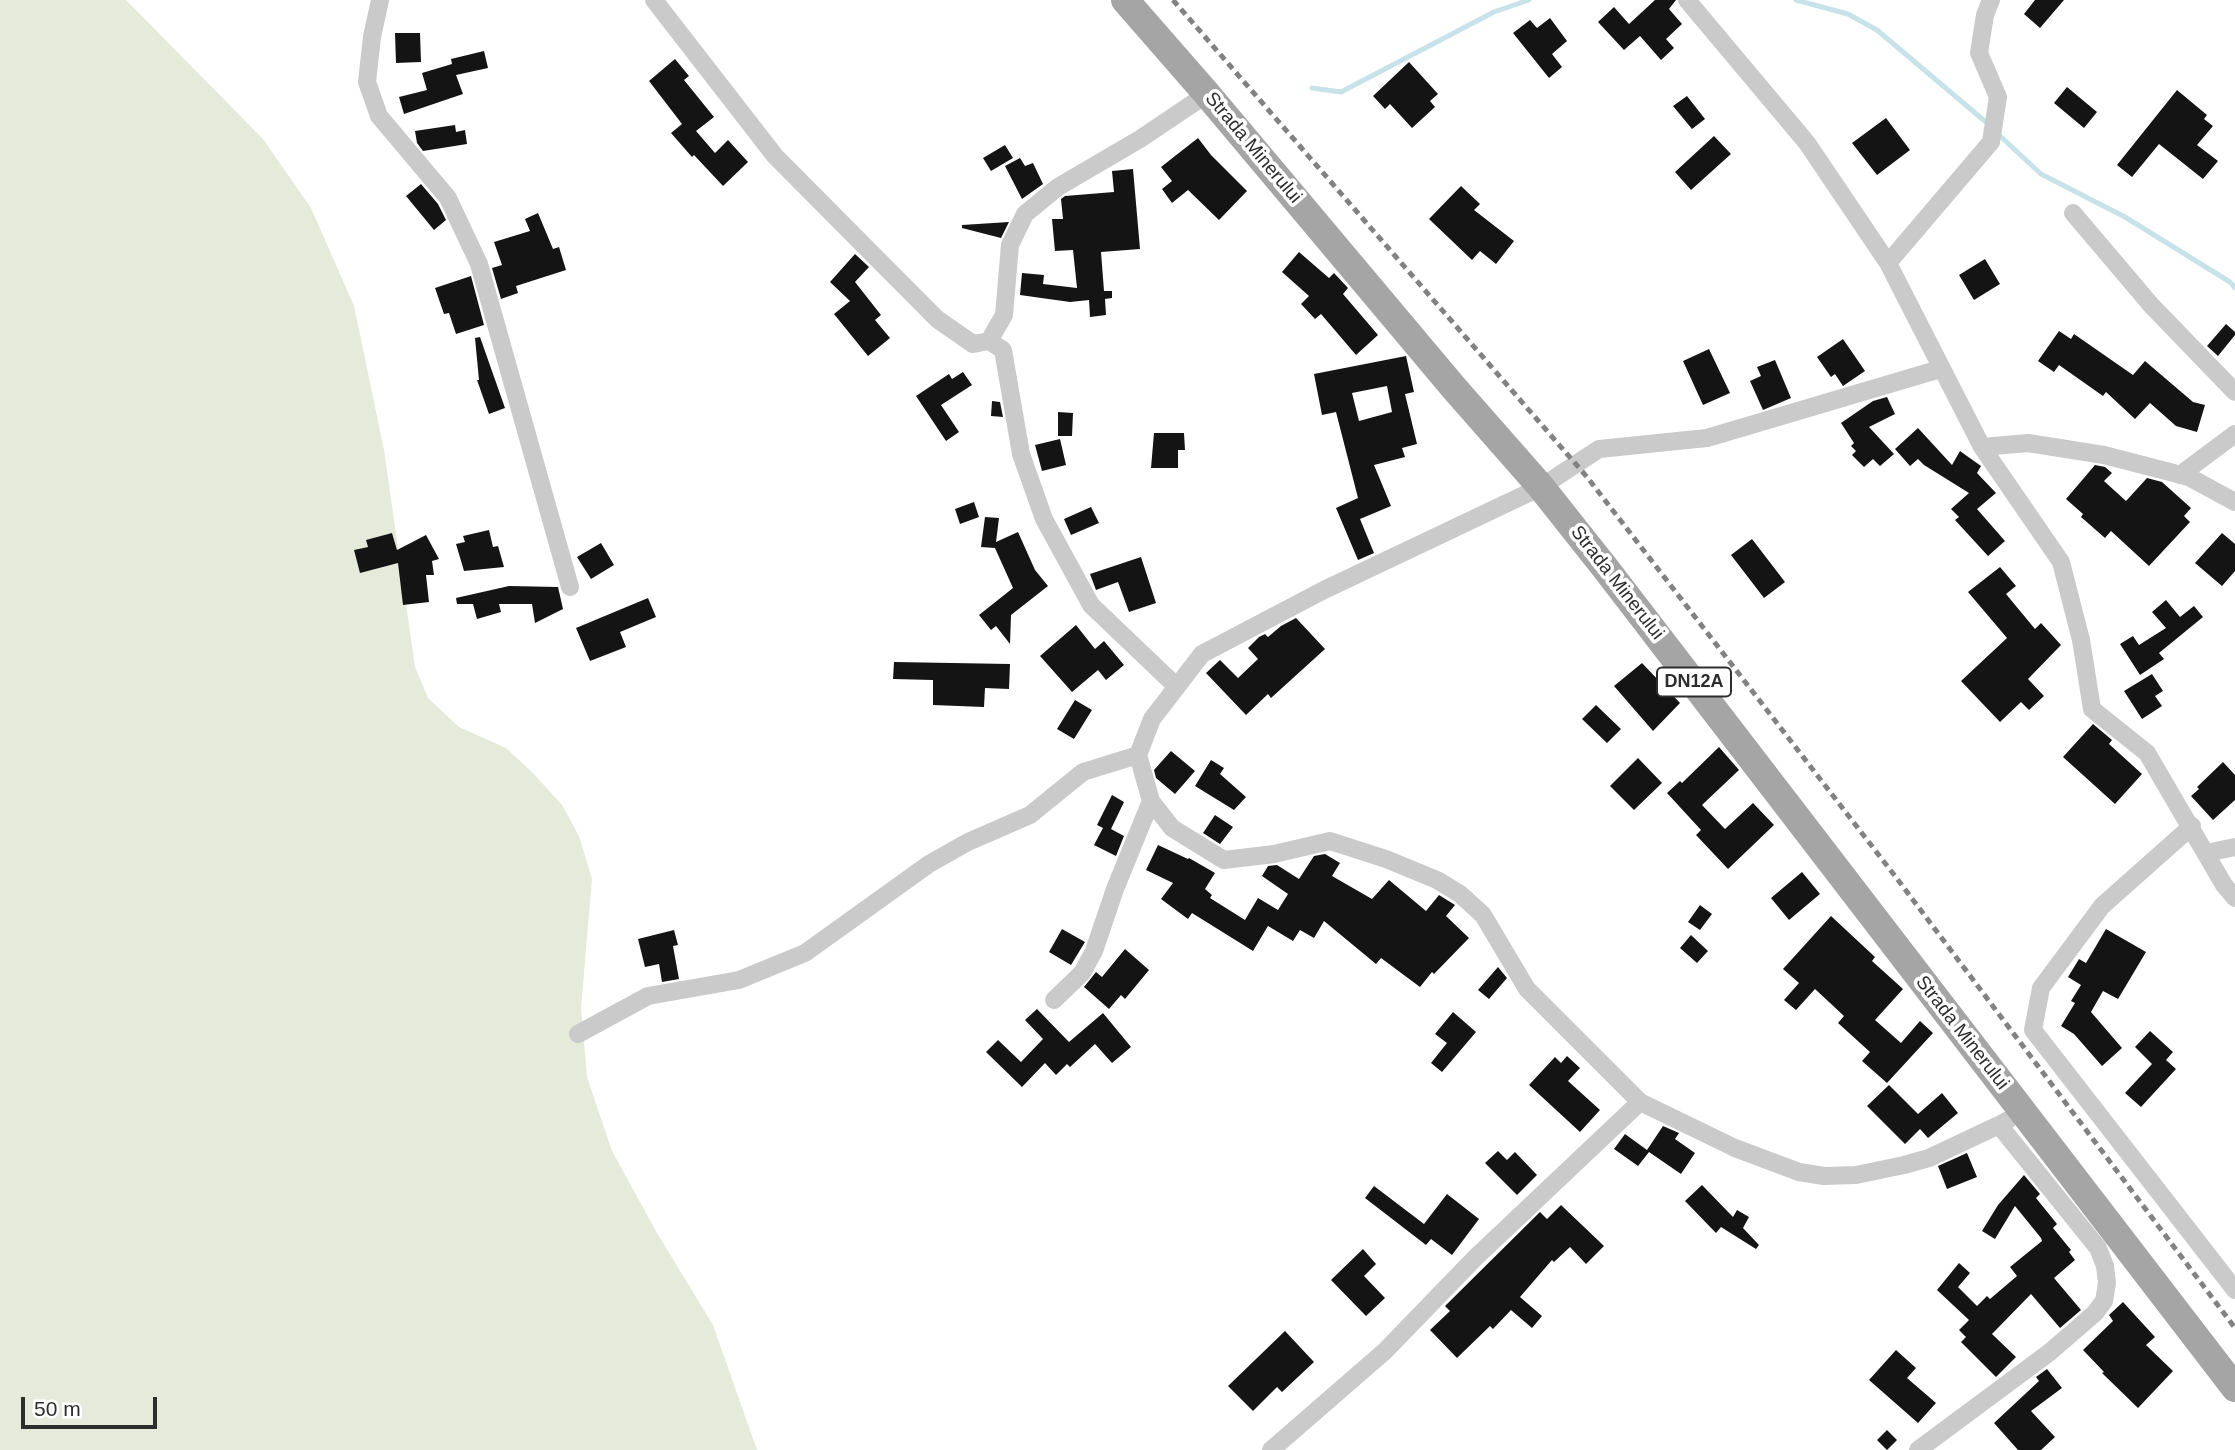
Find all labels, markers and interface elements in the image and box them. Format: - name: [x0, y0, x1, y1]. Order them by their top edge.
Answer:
- street label: Strada Minerului: [1200, 88, 1306, 208]
- street label: Strada Minerului: [1565, 521, 1669, 645]
- road number: DN12A: [1657, 668, 1731, 696]
- street label: Strada Minerului: [1910, 971, 2014, 1095]
- scale bar: [24, 1384, 161, 1428]
- text: 50 m: [34, 1397, 81, 1420]

